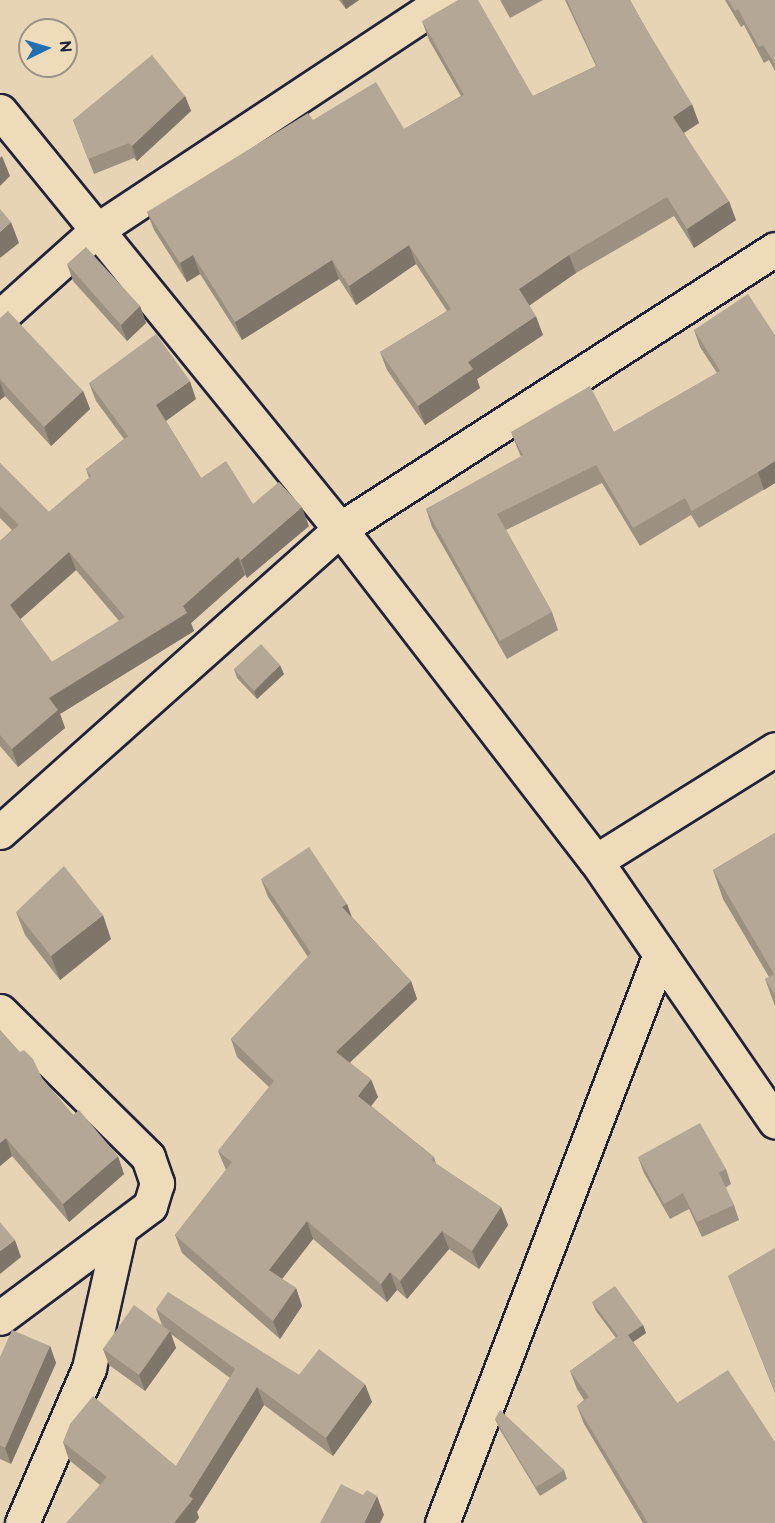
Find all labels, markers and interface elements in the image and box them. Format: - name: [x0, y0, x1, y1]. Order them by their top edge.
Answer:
- north arrow: [18, 18, 78, 78]
- text: N: [54, 40, 74, 53]

